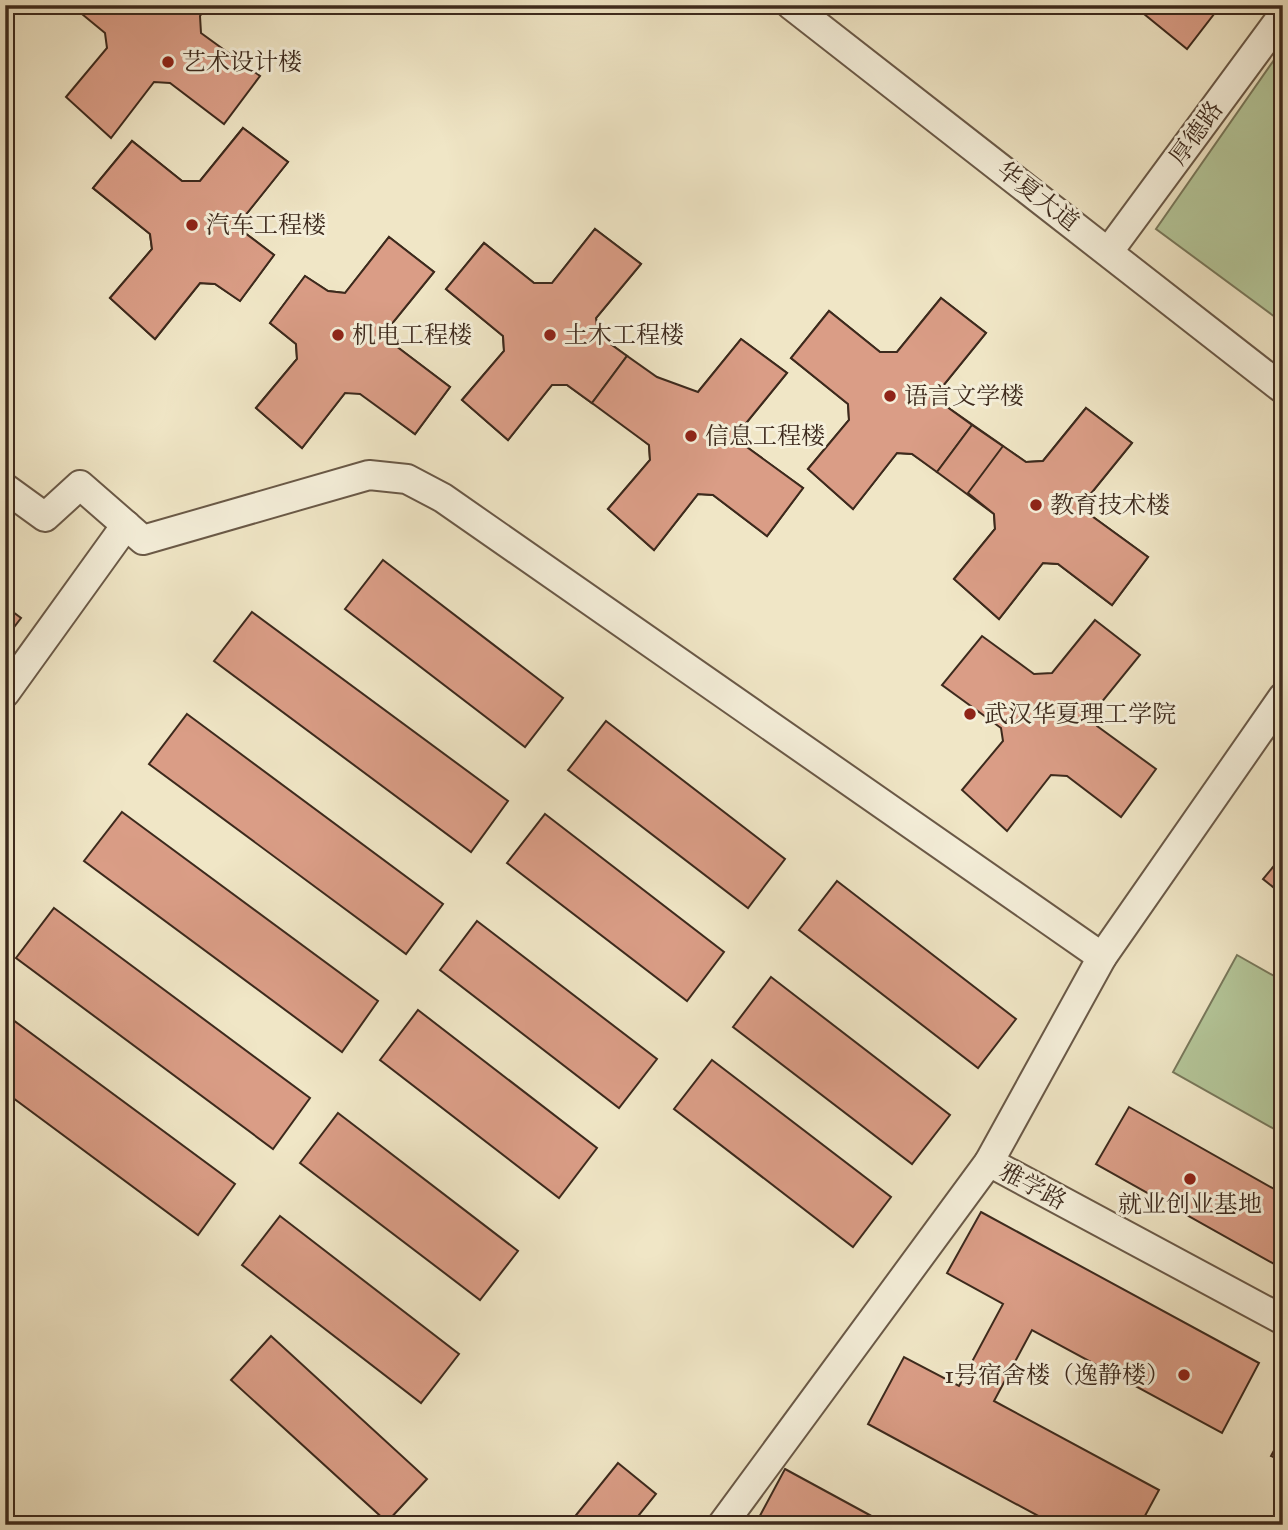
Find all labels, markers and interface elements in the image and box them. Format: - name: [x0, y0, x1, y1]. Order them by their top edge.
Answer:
- place label: 艺术设计楼: [182, 47, 302, 77]
- marker: 艺术设计楼: [160, 54, 176, 70]
- street label: 厚德路: [1163, 95, 1229, 171]
- street label: 华夏大道: [991, 155, 1085, 237]
- place label: 汽车工程楼: [206, 210, 326, 240]
- marker: 汽车工程楼: [184, 217, 200, 233]
- place label: 机电工程楼: [352, 320, 472, 350]
- place label: 土木工程楼: [564, 320, 684, 350]
- marker: 机电工程楼: [330, 327, 346, 343]
- marker: 土木工程楼: [542, 327, 558, 343]
- place label: 语言文学楼: [904, 381, 1024, 411]
- marker: 语言文学楼: [882, 388, 898, 404]
- place label: 信息工程楼: [705, 421, 825, 451]
- marker: 信息工程楼: [683, 428, 699, 444]
- place label: 教育技术楼: [1050, 490, 1170, 520]
- marker: 教育技术楼: [1028, 497, 1044, 513]
- place label: 武汉华夏理工学院: [984, 699, 1176, 729]
- marker: 武汉华夏理工学院: [962, 706, 978, 722]
- street label: 雅学路: [994, 1156, 1072, 1216]
- marker: 就业创业基地: [1182, 1171, 1198, 1187]
- place label: 就业创业基地: [1118, 1189, 1262, 1219]
- place label: 1号宿舍楼（逸静楼）: [945, 1360, 1170, 1390]
- marker: 1号宿舍楼（逸静楼）: [1176, 1367, 1192, 1383]

